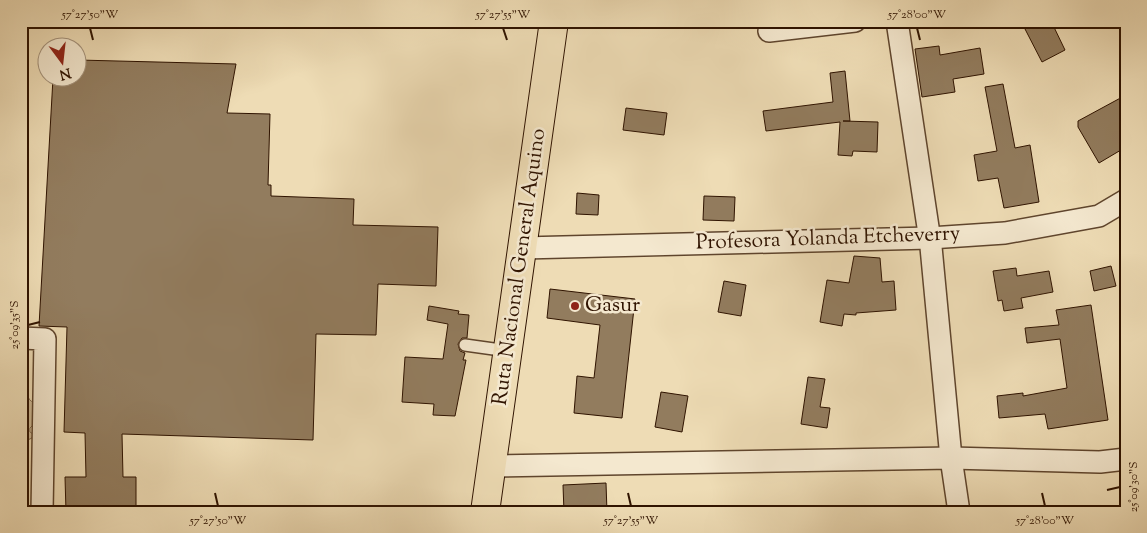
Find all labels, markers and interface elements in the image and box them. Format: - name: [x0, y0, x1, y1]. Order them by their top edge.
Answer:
- text: 57°27'50"W: [61, 6, 119, 24]
- text: 57°27'55"W: [475, 6, 531, 24]
- text: 57°28'00"W: [887, 6, 947, 24]
- north arrow: [38, 38, 88, 88]
- text: N: [57, 62, 73, 84]
- street label: Ruta Nacional General Aquino: [486, 127, 554, 407]
- street label: Profesora Yolanda Etcheverry: [695, 219, 961, 259]
- place label: Gasur: [585, 291, 640, 321]
- marker: Gasur: [569, 300, 581, 312]
- text: 25°09'35"S: [6, 301, 24, 349]
- text: 25°09'30"S: [1125, 462, 1143, 512]
- text: 57°27'50"W: [189, 512, 247, 530]
- text: 57°27'55"W: [603, 512, 659, 530]
- text: 57°28'00"W: [1015, 512, 1075, 530]

